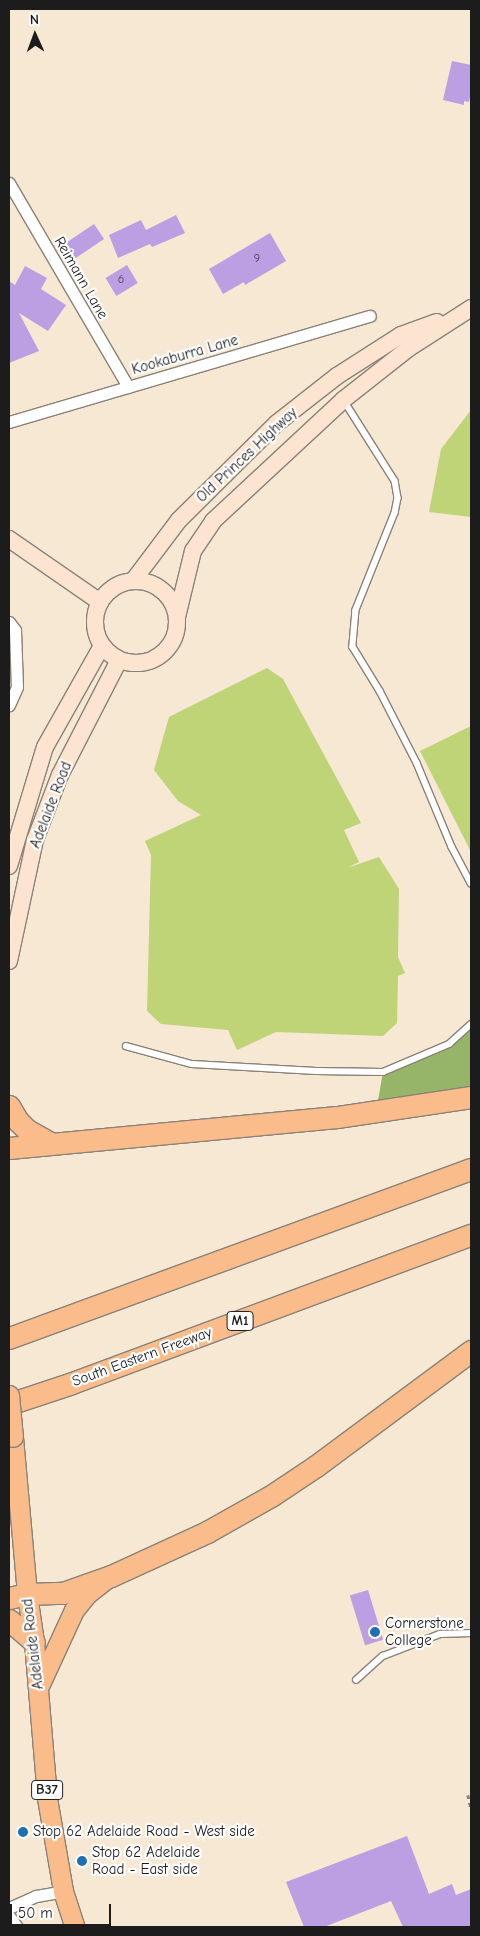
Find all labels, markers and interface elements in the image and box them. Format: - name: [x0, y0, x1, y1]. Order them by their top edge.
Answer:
- north arrow: [10, 10, 60, 60]
- text: N: [30, 11, 39, 28]
- street label: Reimann Lane: [50, 234, 112, 322]
- house number: 9: [254, 252, 260, 266]
- house number: 6: [118, 273, 124, 287]
- street label: Kookaburra Lane: [130, 331, 240, 379]
- street label: Old Princes Highway: [193, 404, 301, 506]
- street label: Adelaide Road: [26, 759, 76, 851]
- road number: M1: [226, 1310, 254, 1332]
- street label: South Eastern Freeway: [70, 1323, 214, 1391]
- street label: Adelaide Road: [18, 1598, 48, 1690]
- place label: Cornerstone College: [385, 1614, 464, 1649]
- marker: Cornerstone College: [369, 1626, 381, 1638]
- road number: B37: [31, 1778, 63, 1802]
- place label: Stop 62 Adelaide Road - West side: [33, 1823, 255, 1841]
- marker: Stop 62 Adelaide Road - West side: [17, 1826, 29, 1838]
- place label: Stop 62 Adelaide Road - East side: [92, 1843, 200, 1878]
- marker: Stop 62 Adelaide Road - East side: [76, 1855, 88, 1867]
- scale bar: [12, 1894, 114, 1926]
- text: 50 m: [18, 1904, 53, 1922]

